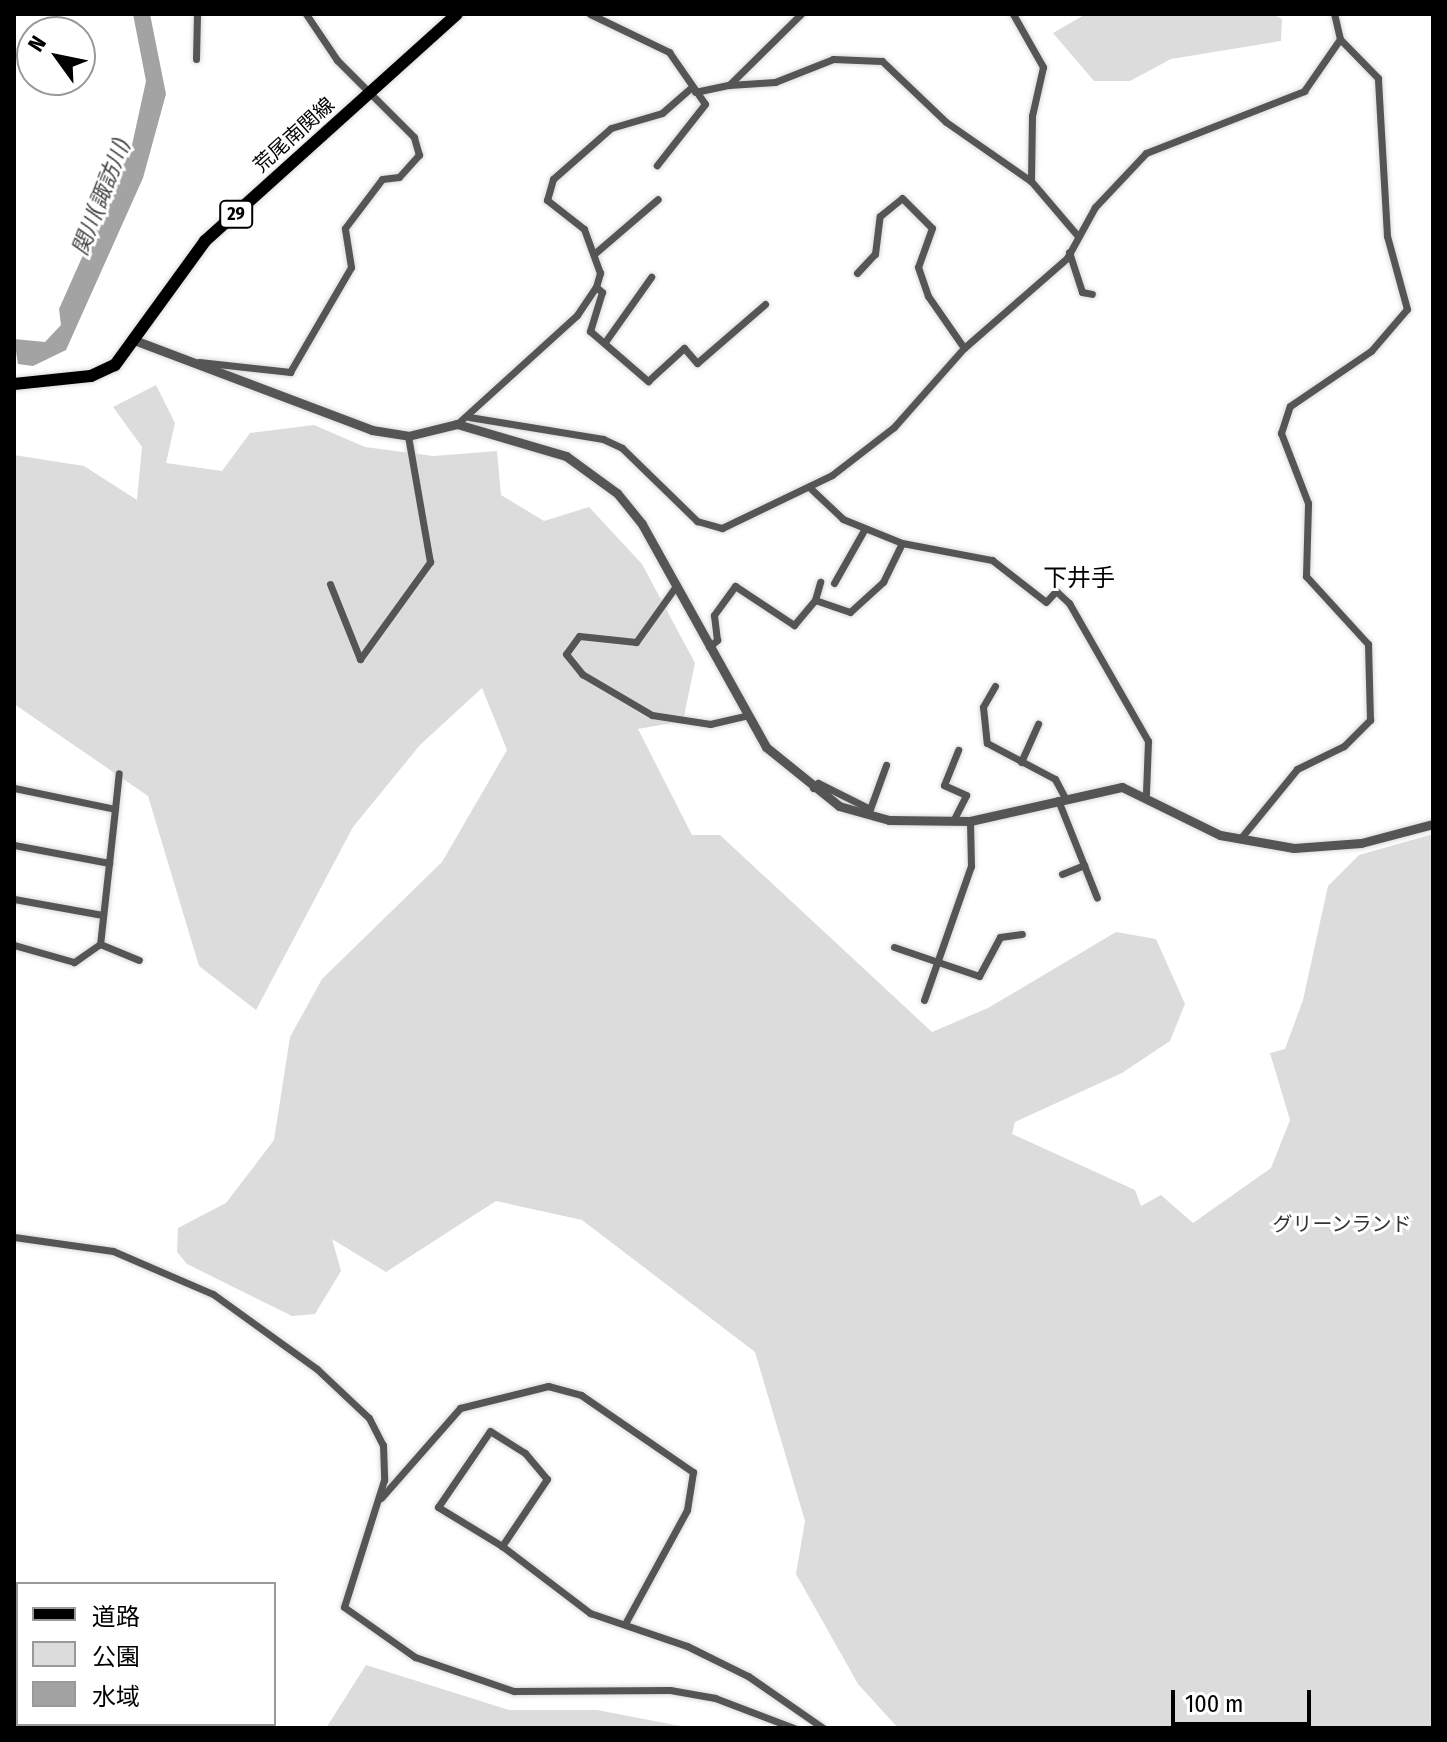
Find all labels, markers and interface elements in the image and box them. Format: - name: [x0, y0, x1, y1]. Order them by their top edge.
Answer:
- north arrow: [16, 16, 96, 96]
- text: N: [22, 31, 52, 57]
- street label: 荒尾南関線: [249, 93, 339, 177]
- water label: 関川(諏訪川): [67, 135, 135, 259]
- road number: 29: [218, 200, 254, 228]
- district label: 下井手: [1043, 565, 1115, 593]
- park label: グリーンランド: [1272, 1212, 1412, 1236]
- legend: [16, 1582, 276, 1726]
- text: 道路: [92, 1603, 140, 1631]
- text: 公園: [92, 1643, 140, 1671]
- scale bar: [1175, 1674, 1315, 1724]
- text: 水域: [92, 1683, 140, 1711]
- text: 100 m: [1185, 1690, 1243, 1718]

